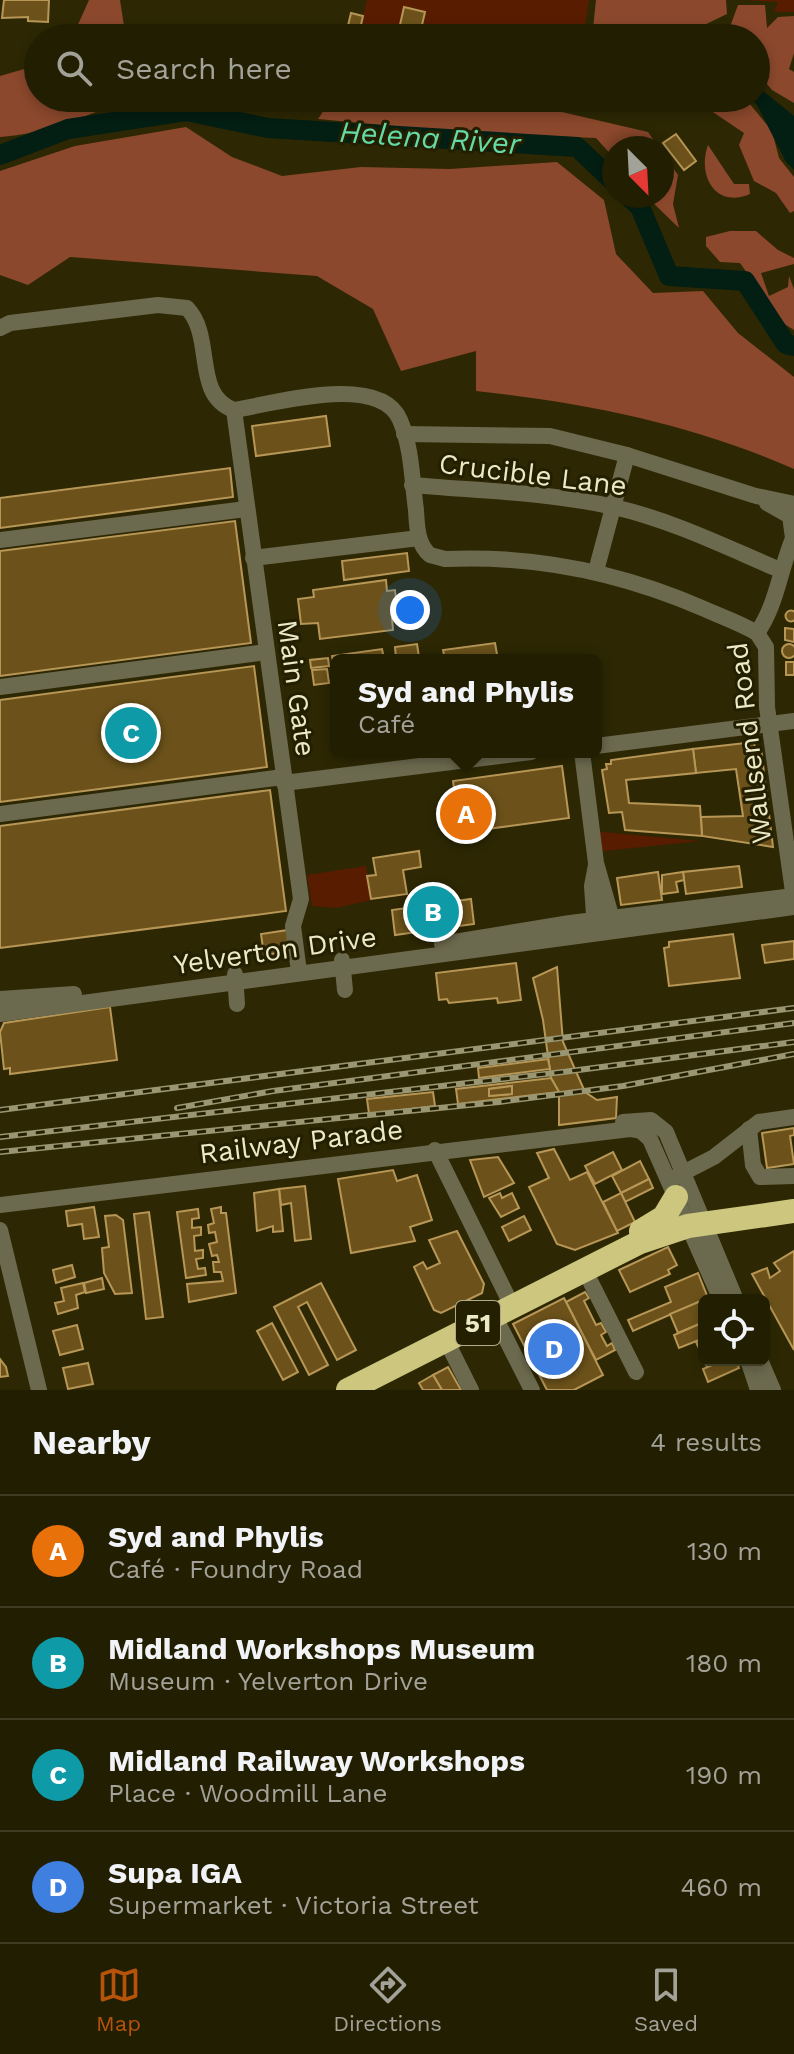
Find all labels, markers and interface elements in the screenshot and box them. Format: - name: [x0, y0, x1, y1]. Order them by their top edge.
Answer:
- search box: [24, 24, 770, 112]
- icon: search: [52, 46, 96, 90]
- text: Search here: [116, 51, 292, 86]
- water label: Helena River: [338, 114, 523, 161]
- north arrow: [602, 136, 674, 208]
- street label: Crucible Lane: [437, 447, 629, 502]
- your location: [390, 590, 430, 630]
- street label: Main Gate: [271, 618, 322, 758]
- street label: Wallsend Road: [721, 640, 778, 845]
- popup: [330, 654, 602, 758]
- text: Syd and Phylis: [358, 674, 574, 709]
- pin: C: [105, 703, 157, 763]
- text: Café: [358, 709, 415, 739]
- pin: A: [440, 784, 492, 844]
- pin: B: [407, 882, 459, 942]
- street label: Yelverton Drive: [172, 920, 379, 981]
- street label: Railway Parade: [197, 1113, 405, 1170]
- map controls: [698, 1294, 770, 1366]
- button: locate: [698, 1294, 770, 1366]
- road number: 51: [456, 1301, 500, 1345]
- pin: D: [528, 1319, 580, 1379]
- text: Nearby: [32, 1422, 151, 1462]
- text: 4 results: [650, 1427, 762, 1457]
- text: Syd and Phylis: [108, 1519, 324, 1554]
- text: A: [49, 1536, 67, 1566]
- text: 130 m: [687, 1536, 762, 1566]
- text: Café · Foundry Road: [108, 1554, 363, 1584]
- text: Midland Workshops Museum: [108, 1631, 535, 1666]
- text: B: [49, 1648, 67, 1678]
- text: 180 m: [686, 1648, 762, 1678]
- text: Museum · Yelverton Drive: [108, 1666, 428, 1696]
- text: Midland Railway Workshops: [108, 1743, 525, 1778]
- text: C: [49, 1760, 67, 1790]
- text: 190 m: [686, 1760, 762, 1790]
- text: Place · Woodmill Lane: [108, 1778, 388, 1808]
- text: Supa IGA: [108, 1855, 242, 1890]
- text: D: [49, 1872, 67, 1902]
- text: 460 m: [680, 1872, 762, 1902]
- text: Supermarket · Victoria Street: [108, 1890, 479, 1920]
- tab: Map: [96, 1963, 141, 2036]
- tab: Directions: [333, 1963, 442, 2036]
- tab: Saved: [634, 1963, 698, 2036]

